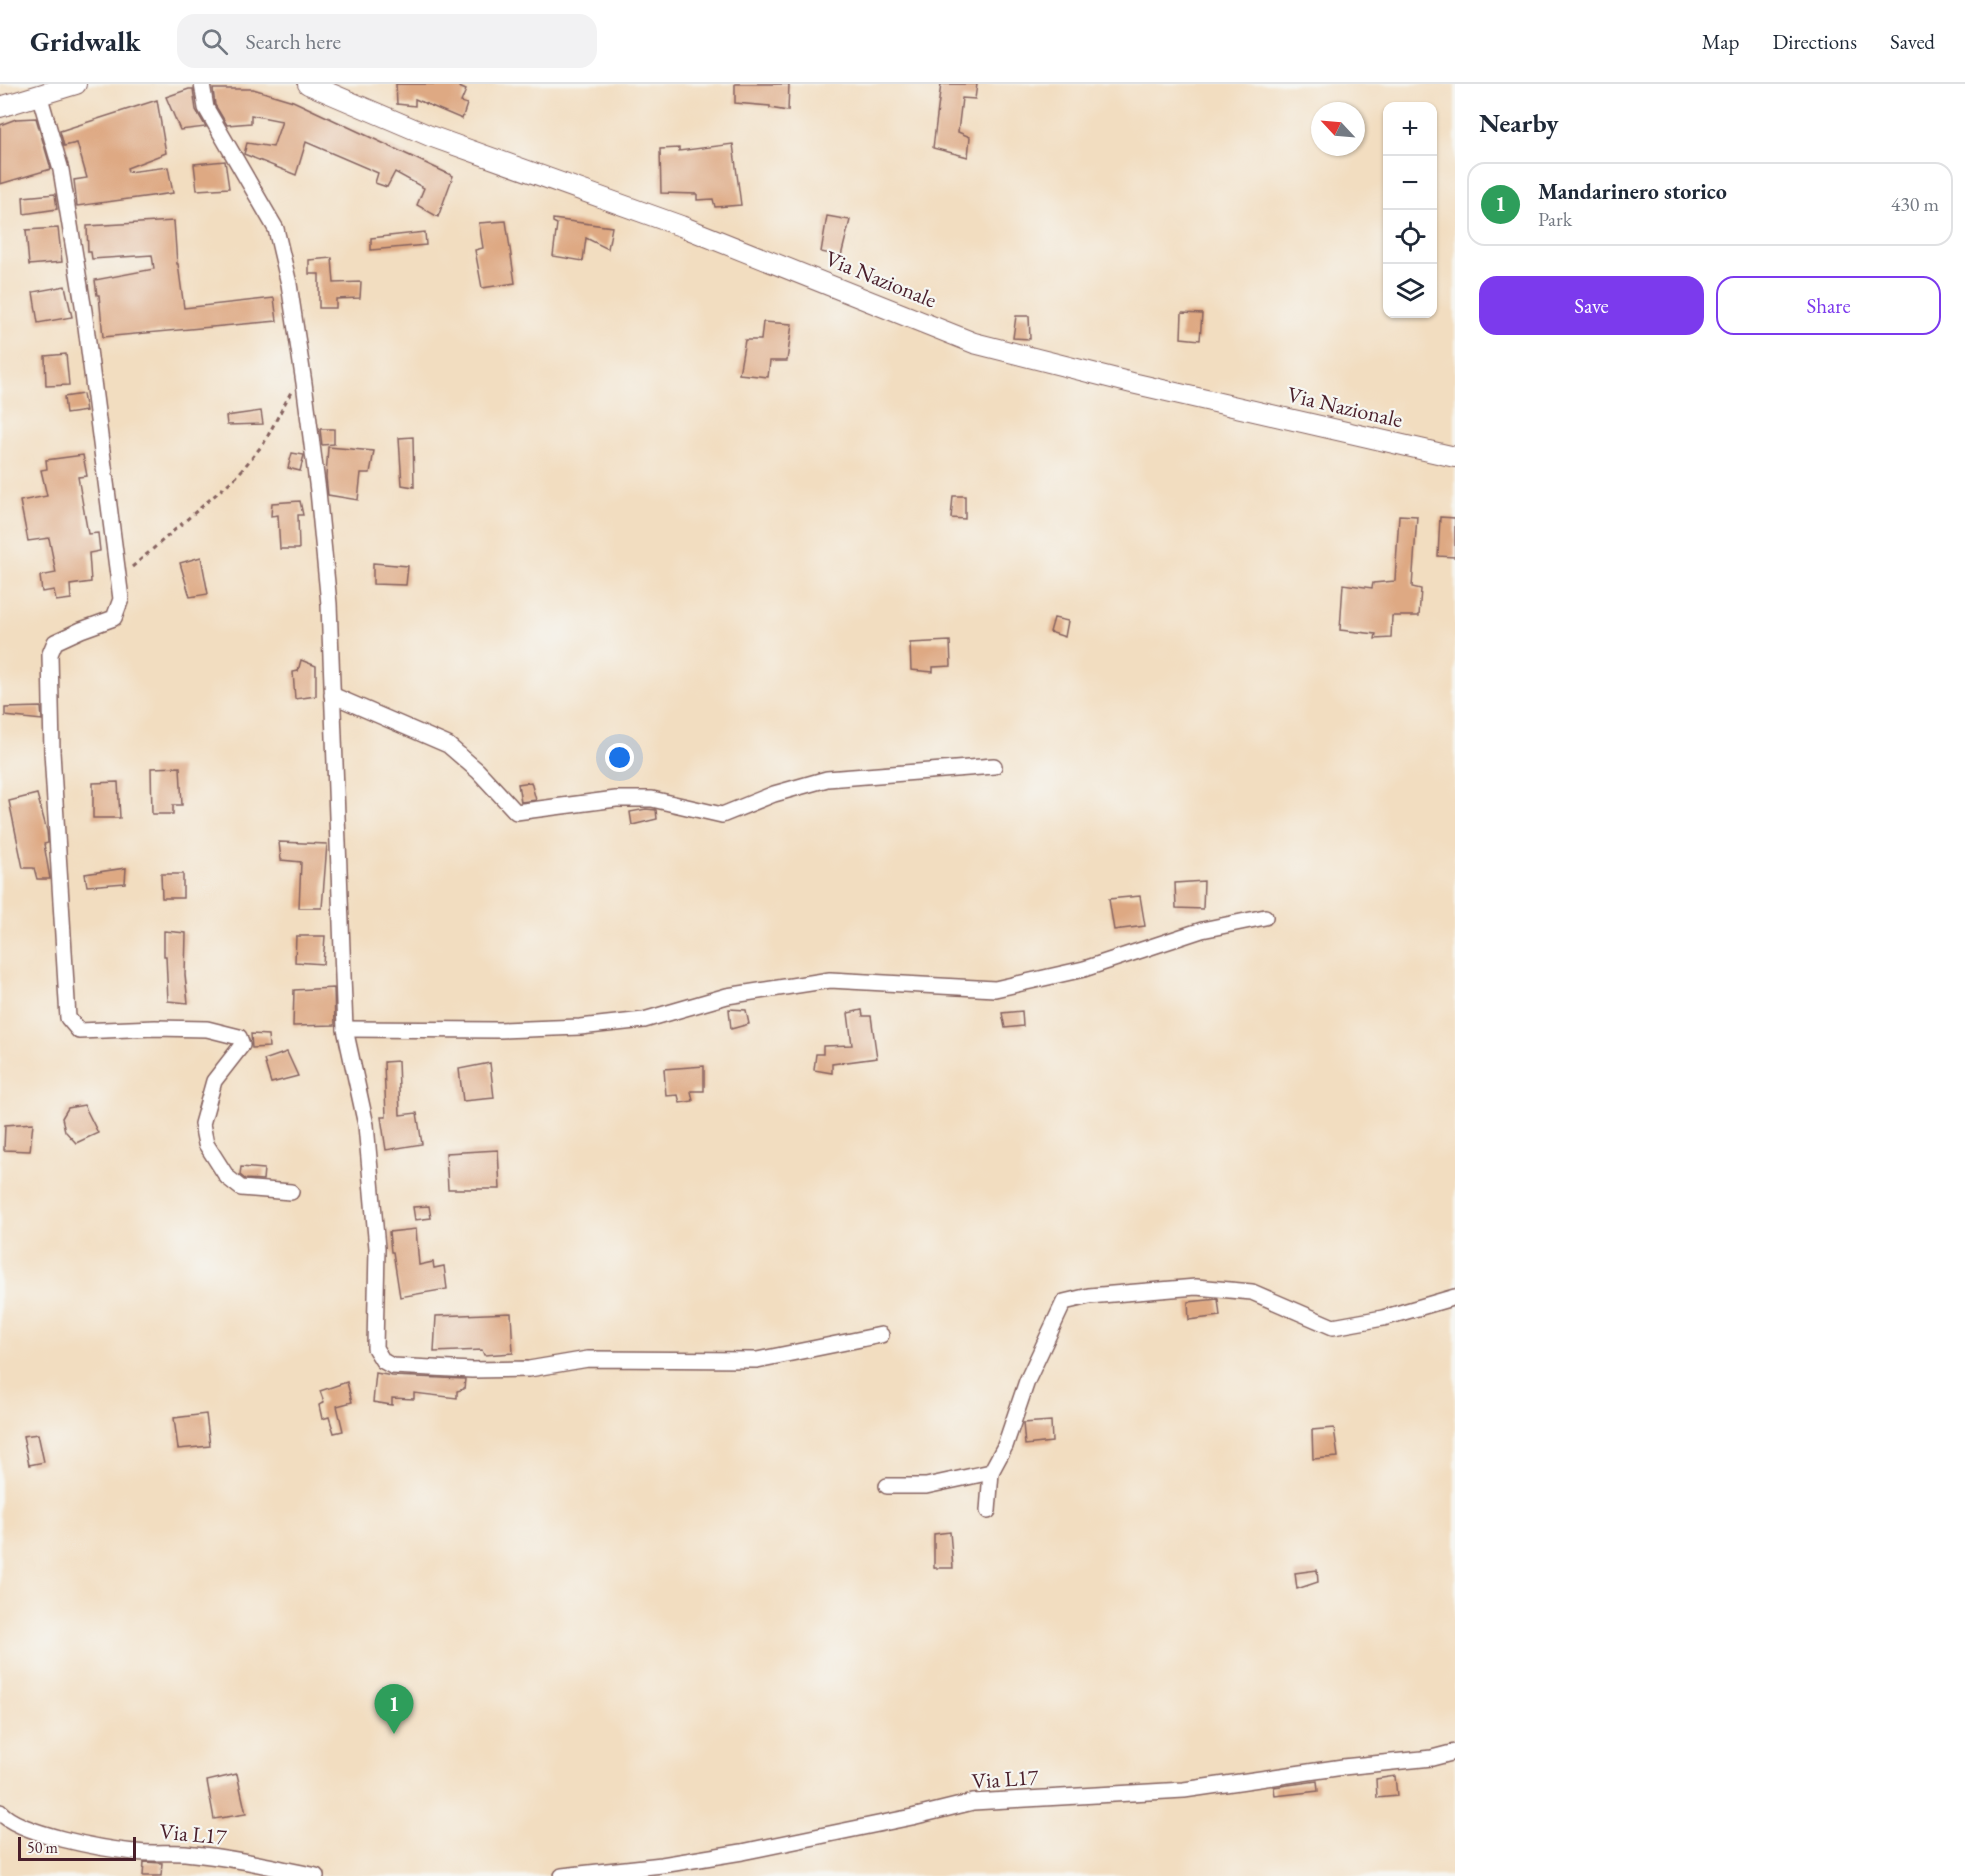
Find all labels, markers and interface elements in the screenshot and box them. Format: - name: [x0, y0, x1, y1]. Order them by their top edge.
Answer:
- search box: [177, 14, 597, 68]
- text: Gridwalk: [30, 23, 141, 59]
- icon: search: [198, 25, 231, 58]
- text: Search here: [246, 27, 341, 56]
- text: Map: [1702, 28, 1739, 55]
- text: Directions: [1772, 28, 1857, 55]
- text: Saved: [1890, 28, 1935, 55]
- north arrow: [1311, 102, 1365, 156]
- map controls: [1383, 102, 1437, 318]
- button: +: [1383, 102, 1437, 156]
- text: Nearby: [1479, 106, 1559, 140]
- button: −: [1383, 156, 1437, 210]
- text: Mandarinero storico: [1538, 177, 1727, 206]
- text: 1: [1495, 191, 1506, 217]
- text: 430 m: [1891, 191, 1939, 217]
- text: Park: [1538, 206, 1572, 232]
- button: locate: [1383, 210, 1437, 264]
- street label: Via Nazionale: [821, 244, 941, 315]
- button: layers: [1383, 264, 1437, 318]
- button: Save: [1479, 276, 1704, 335]
- button: Share: [1716, 276, 1941, 335]
- street label: Via Nazionale: [1284, 380, 1406, 434]
- your location: [605, 743, 634, 772]
- pin: 1: [374, 1684, 414, 1734]
- street label: Via L17: [971, 1762, 1040, 1796]
- street label: Via L17: [158, 1817, 228, 1851]
- scale bar: [18, 1834, 136, 1862]
- text: 50 m: [27, 1837, 58, 1858]

